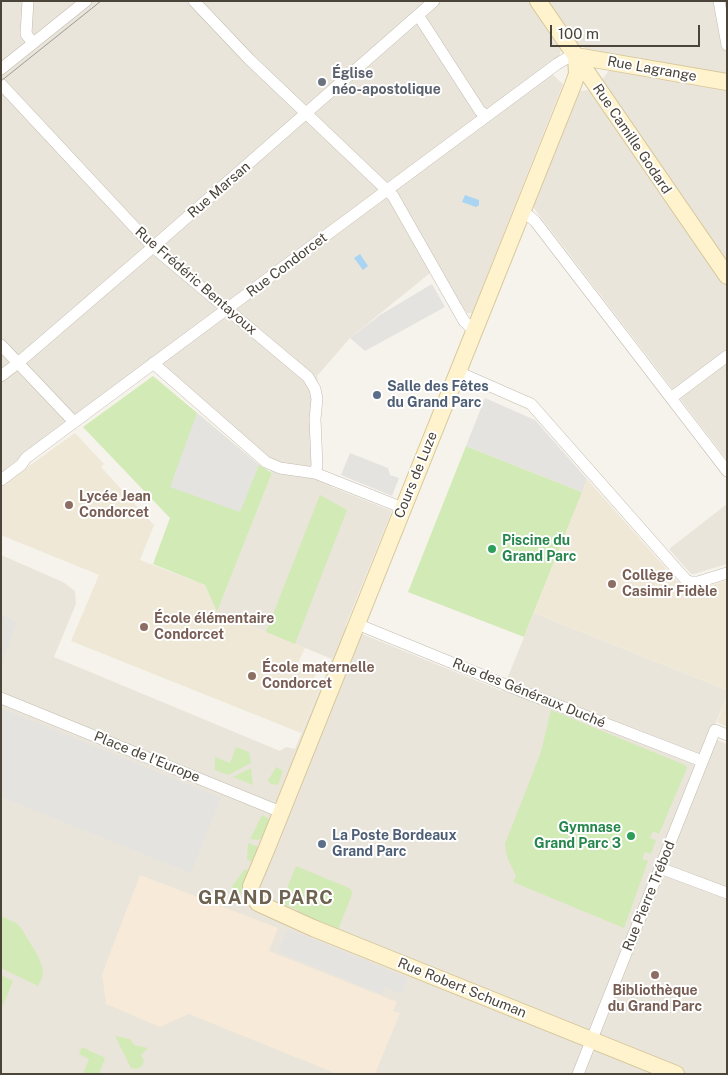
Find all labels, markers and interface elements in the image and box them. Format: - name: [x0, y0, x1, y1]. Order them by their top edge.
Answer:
- scale bar: [553, 15, 703, 47]
- text: 100 m: [558, 25, 599, 42]
- street label: Rue Lagrange: [606, 53, 698, 85]
- place label: Église néo-apostolique: [332, 66, 441, 98]
- marker: Église néo-apostolique: [316, 76, 328, 88]
- street label: Rue Camille Godard: [589, 81, 675, 197]
- street label: Rue Marsan: [184, 158, 254, 222]
- street label: Rue Frédéric Bentayoux: [132, 223, 260, 339]
- street label: Rue Condorcet: [243, 229, 331, 301]
- place label: Salle des Fêtes du Grand Parc: [387, 379, 489, 412]
- marker: Salle des Fêtes du Grand Parc: [371, 389, 383, 401]
- street label: Cours de Luze: [391, 429, 441, 521]
- place label: Lycée Jean Condorcet: [79, 489, 151, 522]
- marker: Lycée Jean Condorcet: [63, 499, 75, 511]
- place label: Piscine du Grand Parc: [502, 533, 576, 566]
- marker: Piscine du Grand Parc: [486, 543, 498, 555]
- place label: Collège Casimir Fidèle: [622, 568, 717, 600]
- marker: Collège Casimir Fidèle: [606, 578, 618, 590]
- place label: École élémentaire Condorcet: [154, 611, 274, 644]
- marker: École élémentaire Condorcet: [138, 621, 150, 633]
- street label: Rue des Généraux Duché: [450, 655, 608, 731]
- place label: École maternelle Condorcet: [262, 660, 375, 692]
- marker: École maternelle Condorcet: [246, 670, 258, 682]
- street label: Place de l'Europe: [92, 728, 202, 786]
- place label: Gymnase Grand Parc 3: [534, 820, 621, 852]
- place label: La Poste Bordeaux Grand Parc: [332, 828, 457, 860]
- marker: Gymnase Grand Parc 3: [625, 830, 637, 842]
- marker: La Poste Bordeaux Grand Parc: [316, 838, 328, 850]
- street label: Rue Pierre Trébod: [619, 839, 679, 953]
- district label: GRAND PARC: [197, 887, 335, 909]
- street label: Rue Robert Schuman: [395, 954, 529, 1022]
- marker: Bibliothèque du Grand Parc: [649, 969, 661, 981]
- place label: Bibliothèque du Grand Parc: [608, 983, 702, 1016]

